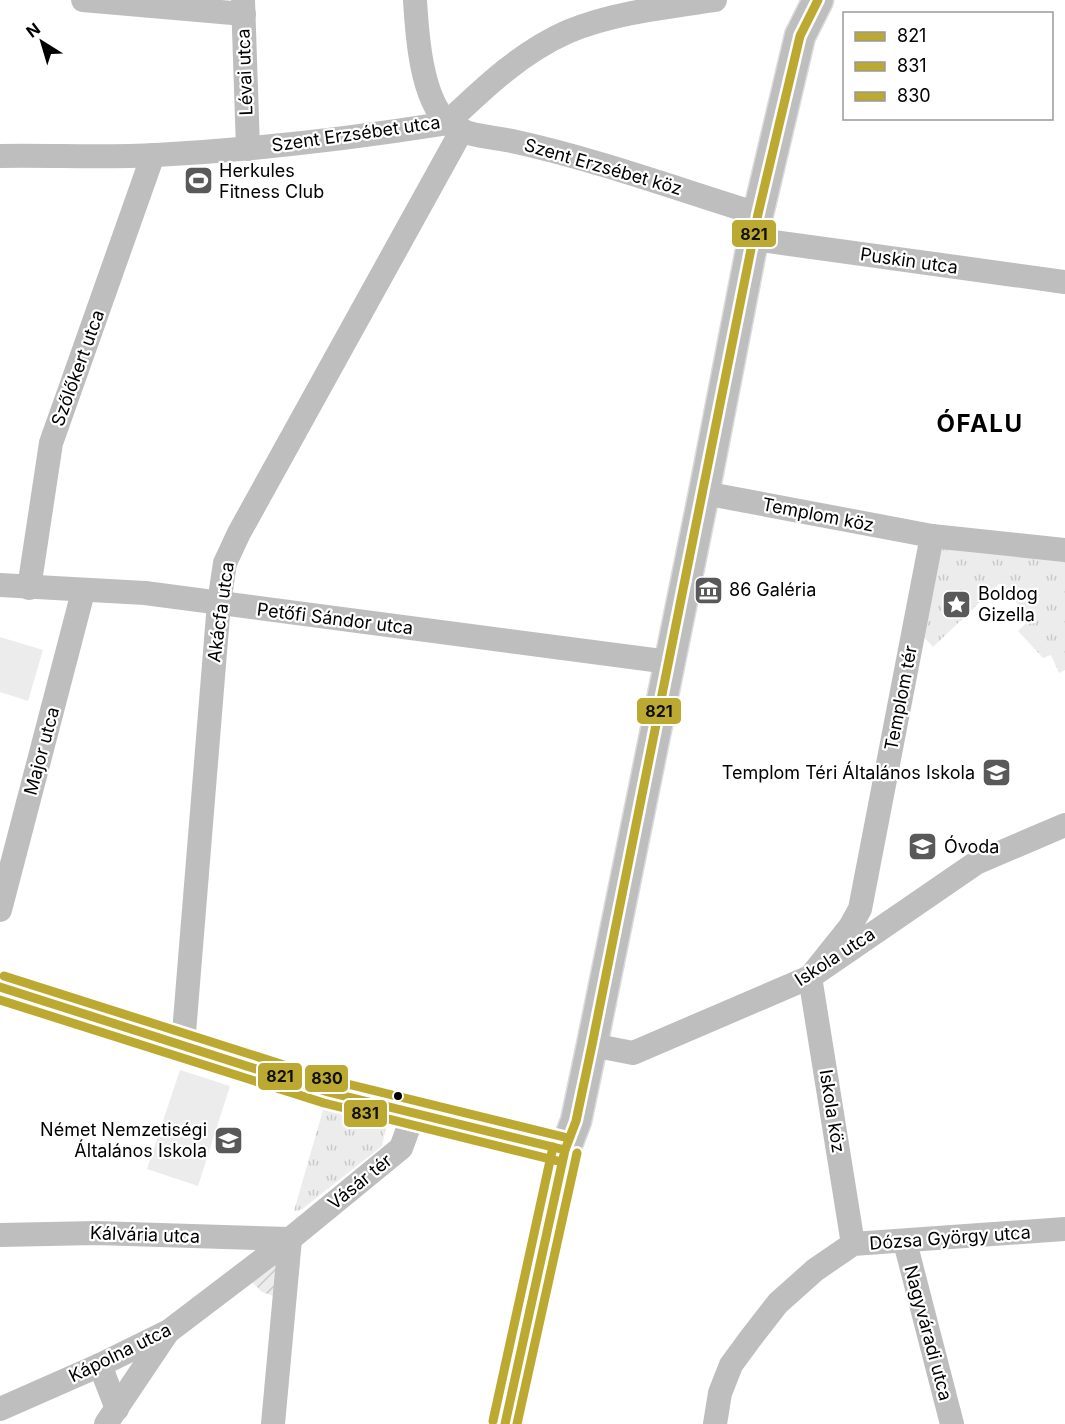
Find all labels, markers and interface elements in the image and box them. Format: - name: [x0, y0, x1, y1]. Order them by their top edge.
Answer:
- north arrow: [12, 12, 72, 72]
- legend: [843, 12, 1053, 120]
- text: N: [22, 18, 44, 42]
- text: 821: [897, 25, 926, 46]
- street label: Lévai utca: [232, 28, 257, 116]
- text: 831: [897, 55, 927, 76]
- text: 830: [897, 85, 931, 106]
- street label: Szent Erzsébet utca: [270, 111, 442, 156]
- street label: Szent Erzsébet köz: [522, 134, 684, 199]
- place label: Herkules Fitness Club: [219, 160, 324, 202]
- sports icon: Herkules Fitness Club: [182, 165, 214, 197]
- line badge: 821: [731, 219, 777, 248]
- text: 821: [740, 224, 768, 244]
- street label: Puskin utca: [859, 243, 959, 278]
- street label: Szőlőkert utca: [47, 307, 108, 429]
- district label: ÓFALU: [937, 409, 1023, 438]
- street label: Templom köz: [760, 493, 876, 536]
- street label: Akácfa utca: [203, 560, 238, 663]
- museum icon: 86 Galéria: [692, 574, 724, 606]
- place label: 86 Galéria: [729, 579, 816, 600]
- place label: Boldog Gizella: [978, 583, 1038, 625]
- place icon: Boldog Gizella: [941, 588, 973, 620]
- street label: Petőfi Sándor utca: [256, 598, 414, 639]
- street label: Templom tér: [880, 643, 921, 752]
- line badge: 821: [636, 697, 682, 725]
- text: 821: [645, 701, 673, 721]
- street label: Major utca: [20, 705, 63, 797]
- school or university icon: Templom Téri Általános Iskola: [980, 757, 1012, 789]
- place label: Templom Téri Általános Iskola: [722, 761, 975, 783]
- school or university icon: Óvoda: [907, 831, 939, 863]
- place label: Óvoda: [944, 835, 999, 857]
- street label: Iskola utca: [791, 923, 879, 990]
- line badge: 821: [257, 1062, 303, 1091]
- line badge: 830: [304, 1064, 349, 1093]
- text: 821: [266, 1066, 294, 1086]
- text: 830: [311, 1068, 343, 1088]
- street label: Iskola köz: [816, 1068, 849, 1154]
- unlabelled marker: [392, 1090, 404, 1102]
- line badge: 831: [343, 1099, 388, 1128]
- text: 831: [351, 1103, 379, 1123]
- place label: Német Nemzetiségi Általános Iskola: [40, 1119, 207, 1161]
- school or university icon: Német Nemzetiségi Általános Iskola: [212, 1124, 244, 1156]
- street label: Vásár tér: [324, 1149, 396, 1214]
- street label: Dózsa György utca: [869, 1221, 1031, 1254]
- street label: Kálvária utca: [90, 1222, 200, 1247]
- street label: Nagyváradi utca: [900, 1263, 957, 1403]
- street label: Kápolna utca: [65, 1319, 174, 1386]

